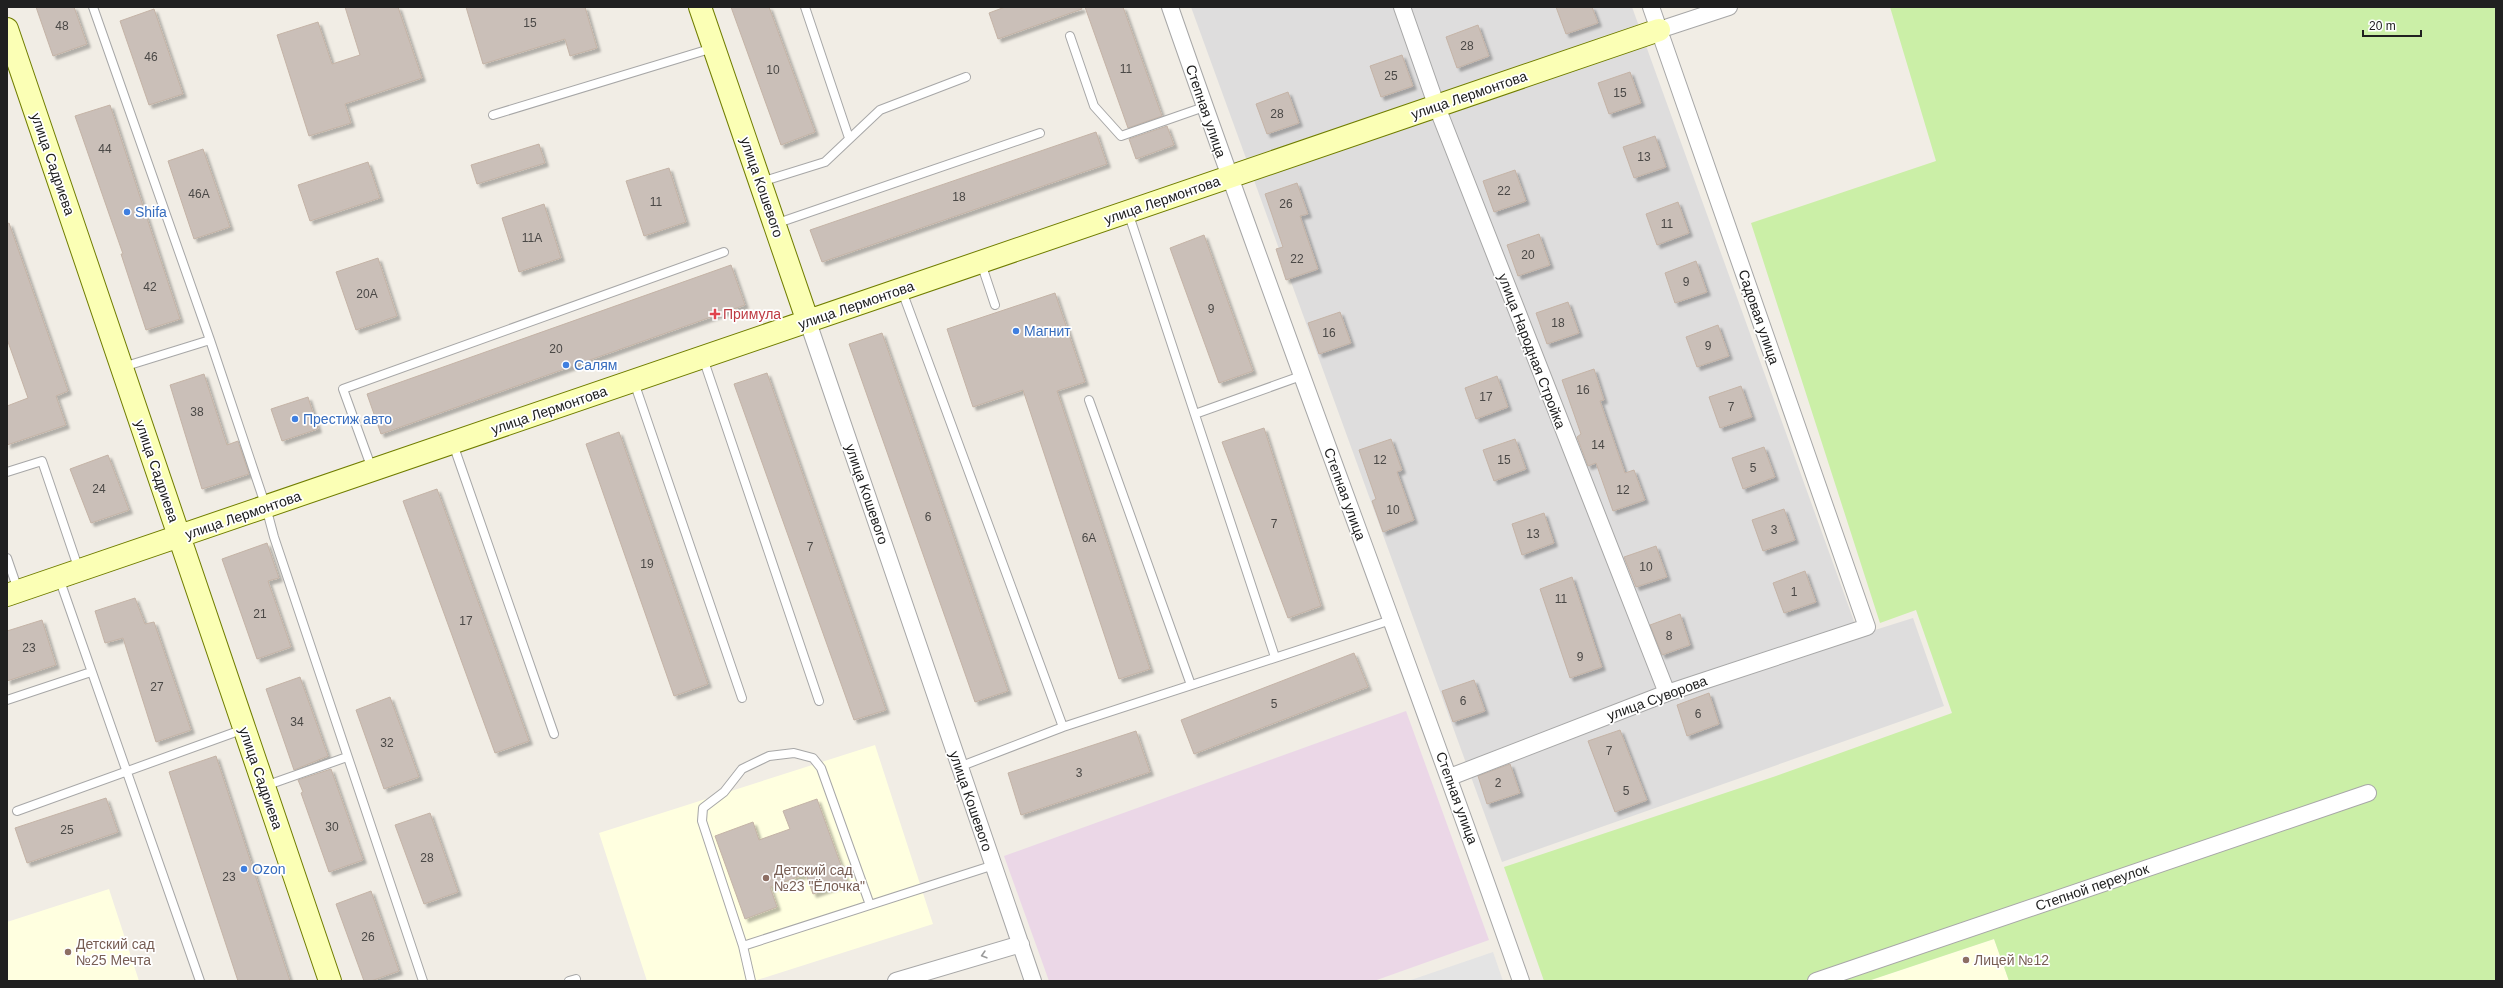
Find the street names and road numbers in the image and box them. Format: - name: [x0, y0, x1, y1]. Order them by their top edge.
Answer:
- street label: Степная улица: [1183, 62, 1229, 160]
- street label: улица Лермонтова: [1409, 68, 1529, 122]
- street label: улица Садриева: [28, 111, 78, 217]
- street label: улица Кошевого: [737, 135, 787, 239]
- street label: улица Лермонтова: [1102, 173, 1222, 227]
- street label: Садовая улица: [1735, 268, 1783, 367]
- street label: улица Народная Стройка: [1495, 271, 1569, 431]
- street label: улица Лермонтова: [796, 278, 916, 332]
- street label: улица Лермонтова: [489, 383, 609, 437]
- street label: улица Садриева: [132, 418, 182, 524]
- street label: улица Кошевого: [842, 442, 892, 546]
- street label: Степная улица: [1321, 446, 1369, 543]
- street label: улица Лермонтова: [183, 488, 303, 542]
- street label: улица Суворова: [1605, 672, 1709, 724]
- street label: улица Садриева: [236, 725, 286, 831]
- street label: улица Кошевого: [946, 749, 996, 853]
- street label: Степная улица: [1433, 750, 1481, 847]
- street label: Степной переулок: [2033, 860, 2152, 914]

